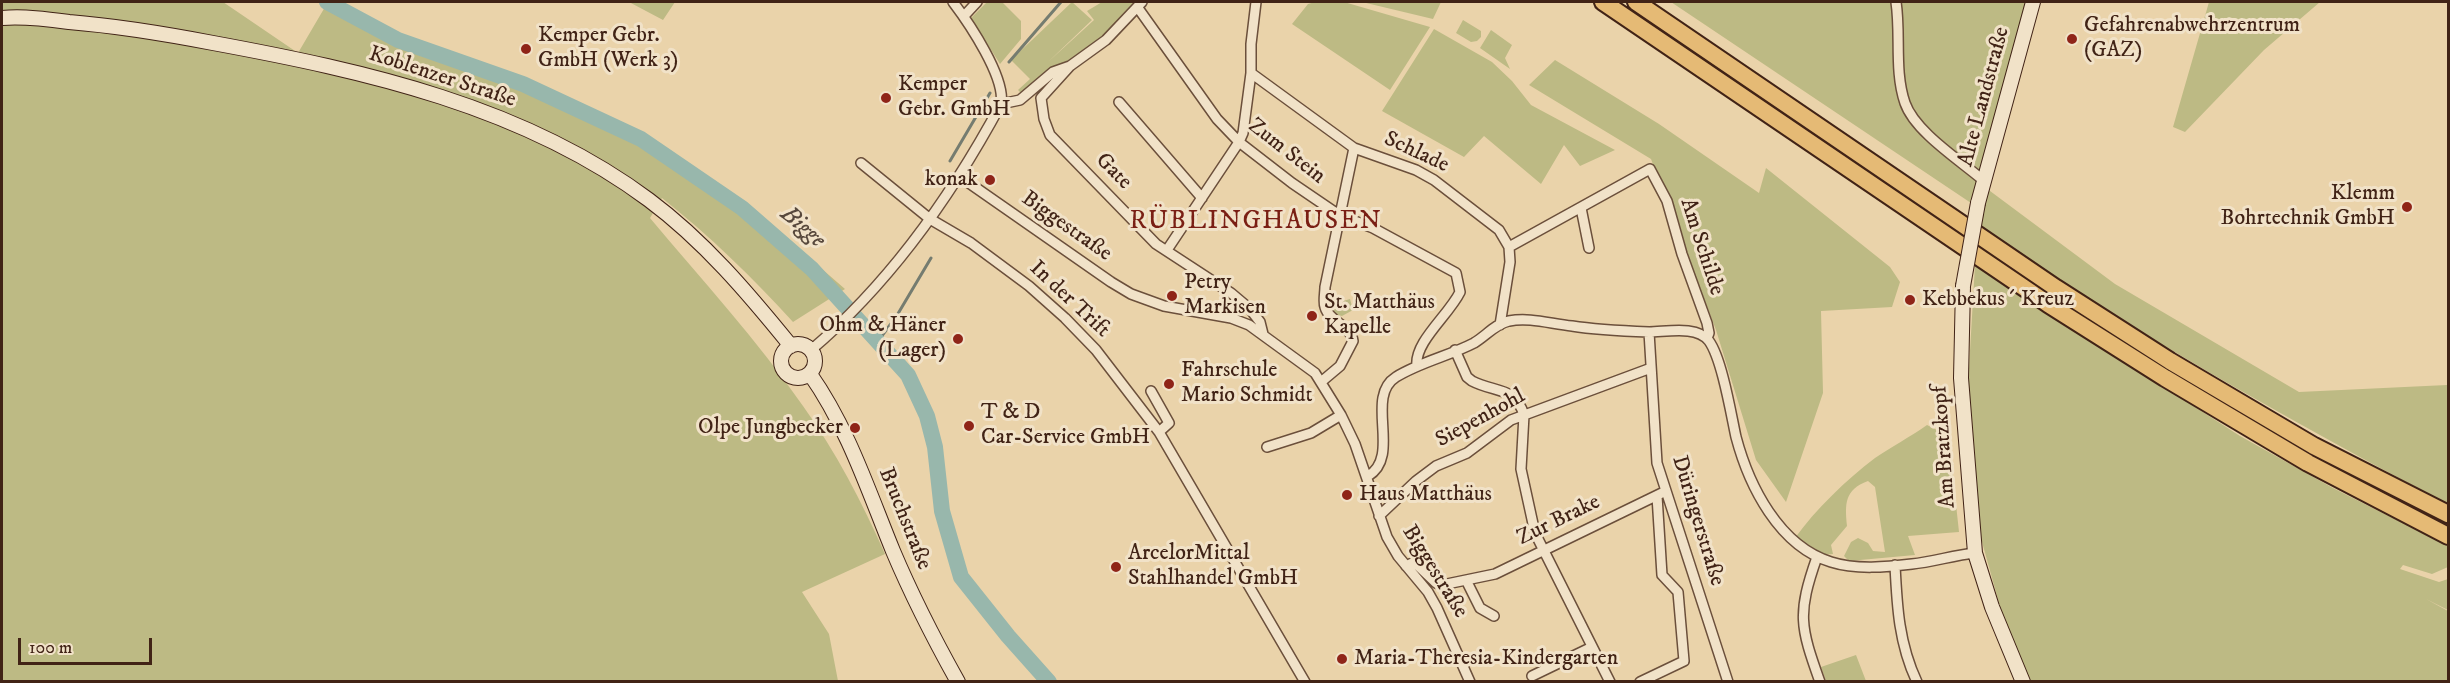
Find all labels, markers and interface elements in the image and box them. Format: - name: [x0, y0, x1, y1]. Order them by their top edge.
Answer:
- place label: Gefahrenabwehrzentrum (GAZ): [2084, 13, 2300, 64]
- place label: Kemper Gebr. GmbH (Werk 3): [538, 23, 678, 74]
- street label: Alte Landstraße: [1954, 24, 2016, 170]
- marker: Gefahrenabwehrzentrum (GAZ): [2065, 32, 2079, 46]
- street label: Koblenzer Straße: [365, 42, 519, 114]
- marker: Kemper Gebr. GmbH (Werk 3): [519, 42, 533, 56]
- place label: Kemper Gebr. GmbH: [898, 72, 1011, 124]
- marker: Kemper Gebr. GmbH: [879, 91, 893, 105]
- street label: Zum Stein: [1242, 114, 1330, 190]
- street label: Schlade: [1379, 127, 1453, 179]
- street label: Gate: [1089, 148, 1137, 196]
- place label: konak: [925, 167, 978, 193]
- marker: konak: [983, 173, 997, 187]
- place label: Klemm Bohrtechnik GmbH: [2220, 181, 2395, 232]
- street label: Biggestraße: [1016, 186, 1116, 268]
- street label: Am Schilde: [1673, 195, 1729, 299]
- marker: Klemm Bohrtechnik GmbH: [2400, 200, 2414, 214]
- water label: Bigge: [774, 201, 830, 255]
- district label: RÜBLINGHAUSEN: [1130, 207, 1382, 239]
- street label: In der Trift: [1023, 256, 1115, 344]
- place label: Petry Markisen: [1184, 270, 1266, 322]
- place label: Kebbekus´ Kreuz: [1922, 287, 2074, 313]
- marker: Petry Markisen: [1165, 289, 1179, 303]
- place label: St. Matthäus Kapelle: [1324, 290, 1435, 342]
- marker: Kebbekus´ Kreuz: [1903, 293, 1917, 307]
- marker: St. Matthäus Kapelle: [1305, 309, 1319, 323]
- place label: Ohm & Häner (Lager): [820, 313, 946, 364]
- marker: Ohm & Häner (Lager): [951, 332, 965, 346]
- place label: Fahrschule Mario Schmidt: [1181, 358, 1313, 410]
- marker: Fahrschule Mario Schmidt: [1162, 377, 1176, 391]
- street label: Siepenhohl: [1432, 384, 1530, 454]
- street label: Am Bratzkopf: [1928, 385, 1962, 509]
- place label: T & D Car-Service GmbH: [981, 400, 1150, 452]
- place label: Olpe Jungbecker: [698, 415, 843, 441]
- marker: T & D Car-Service GmbH: [962, 419, 976, 433]
- marker: Olpe Jungbecker: [848, 421, 862, 435]
- street label: Düringerstraße: [1665, 453, 1729, 589]
- street label: Bruchstraße: [872, 464, 936, 574]
- place label: Haus Matthäus: [1359, 482, 1492, 508]
- marker: Haus Matthäus: [1340, 488, 1354, 502]
- street label: Zur Brake: [1513, 490, 1605, 552]
- street label: Biggestraße: [1395, 521, 1473, 623]
- place label: ArcelorMittal Stahlhandel GmbH: [1128, 541, 1298, 592]
- marker: ArcelorMittal Stahlhandel GmbH: [1109, 560, 1123, 574]
- scale bar: [21, 626, 154, 664]
- text: 100 m: [29, 637, 72, 659]
- place label: Maria-Theresia-Kindergarten: [1354, 646, 1618, 672]
- marker: Maria-Theresia-Kindergarten: [1335, 652, 1349, 666]

